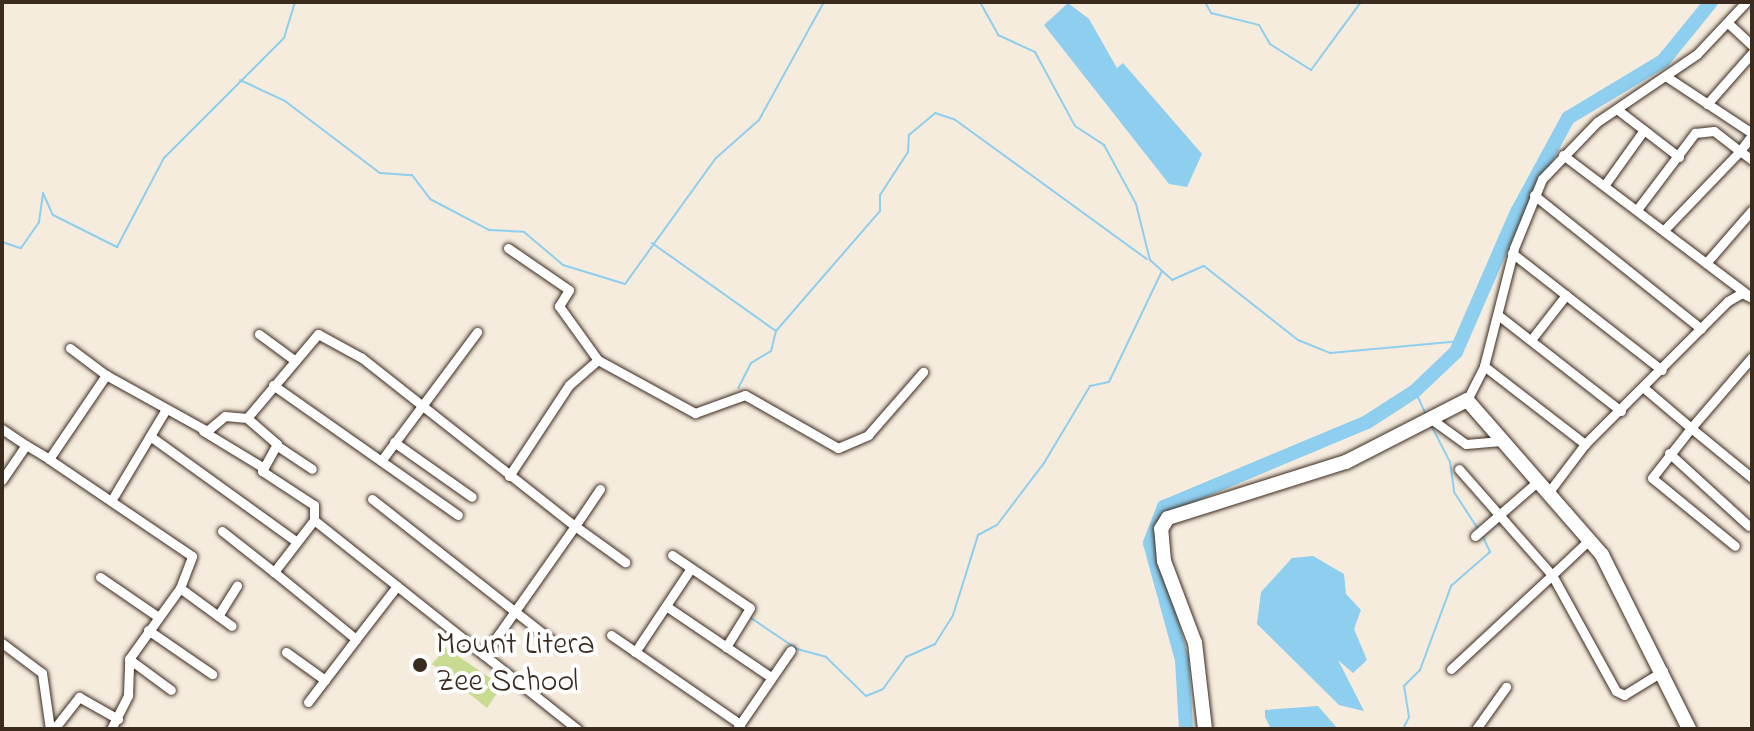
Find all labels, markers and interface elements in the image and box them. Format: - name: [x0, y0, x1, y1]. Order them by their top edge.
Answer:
- place label: Mount Litera Zee School: [436, 628, 595, 703]
- marker: Mount Litera Zee School: [411, 656, 429, 674]

